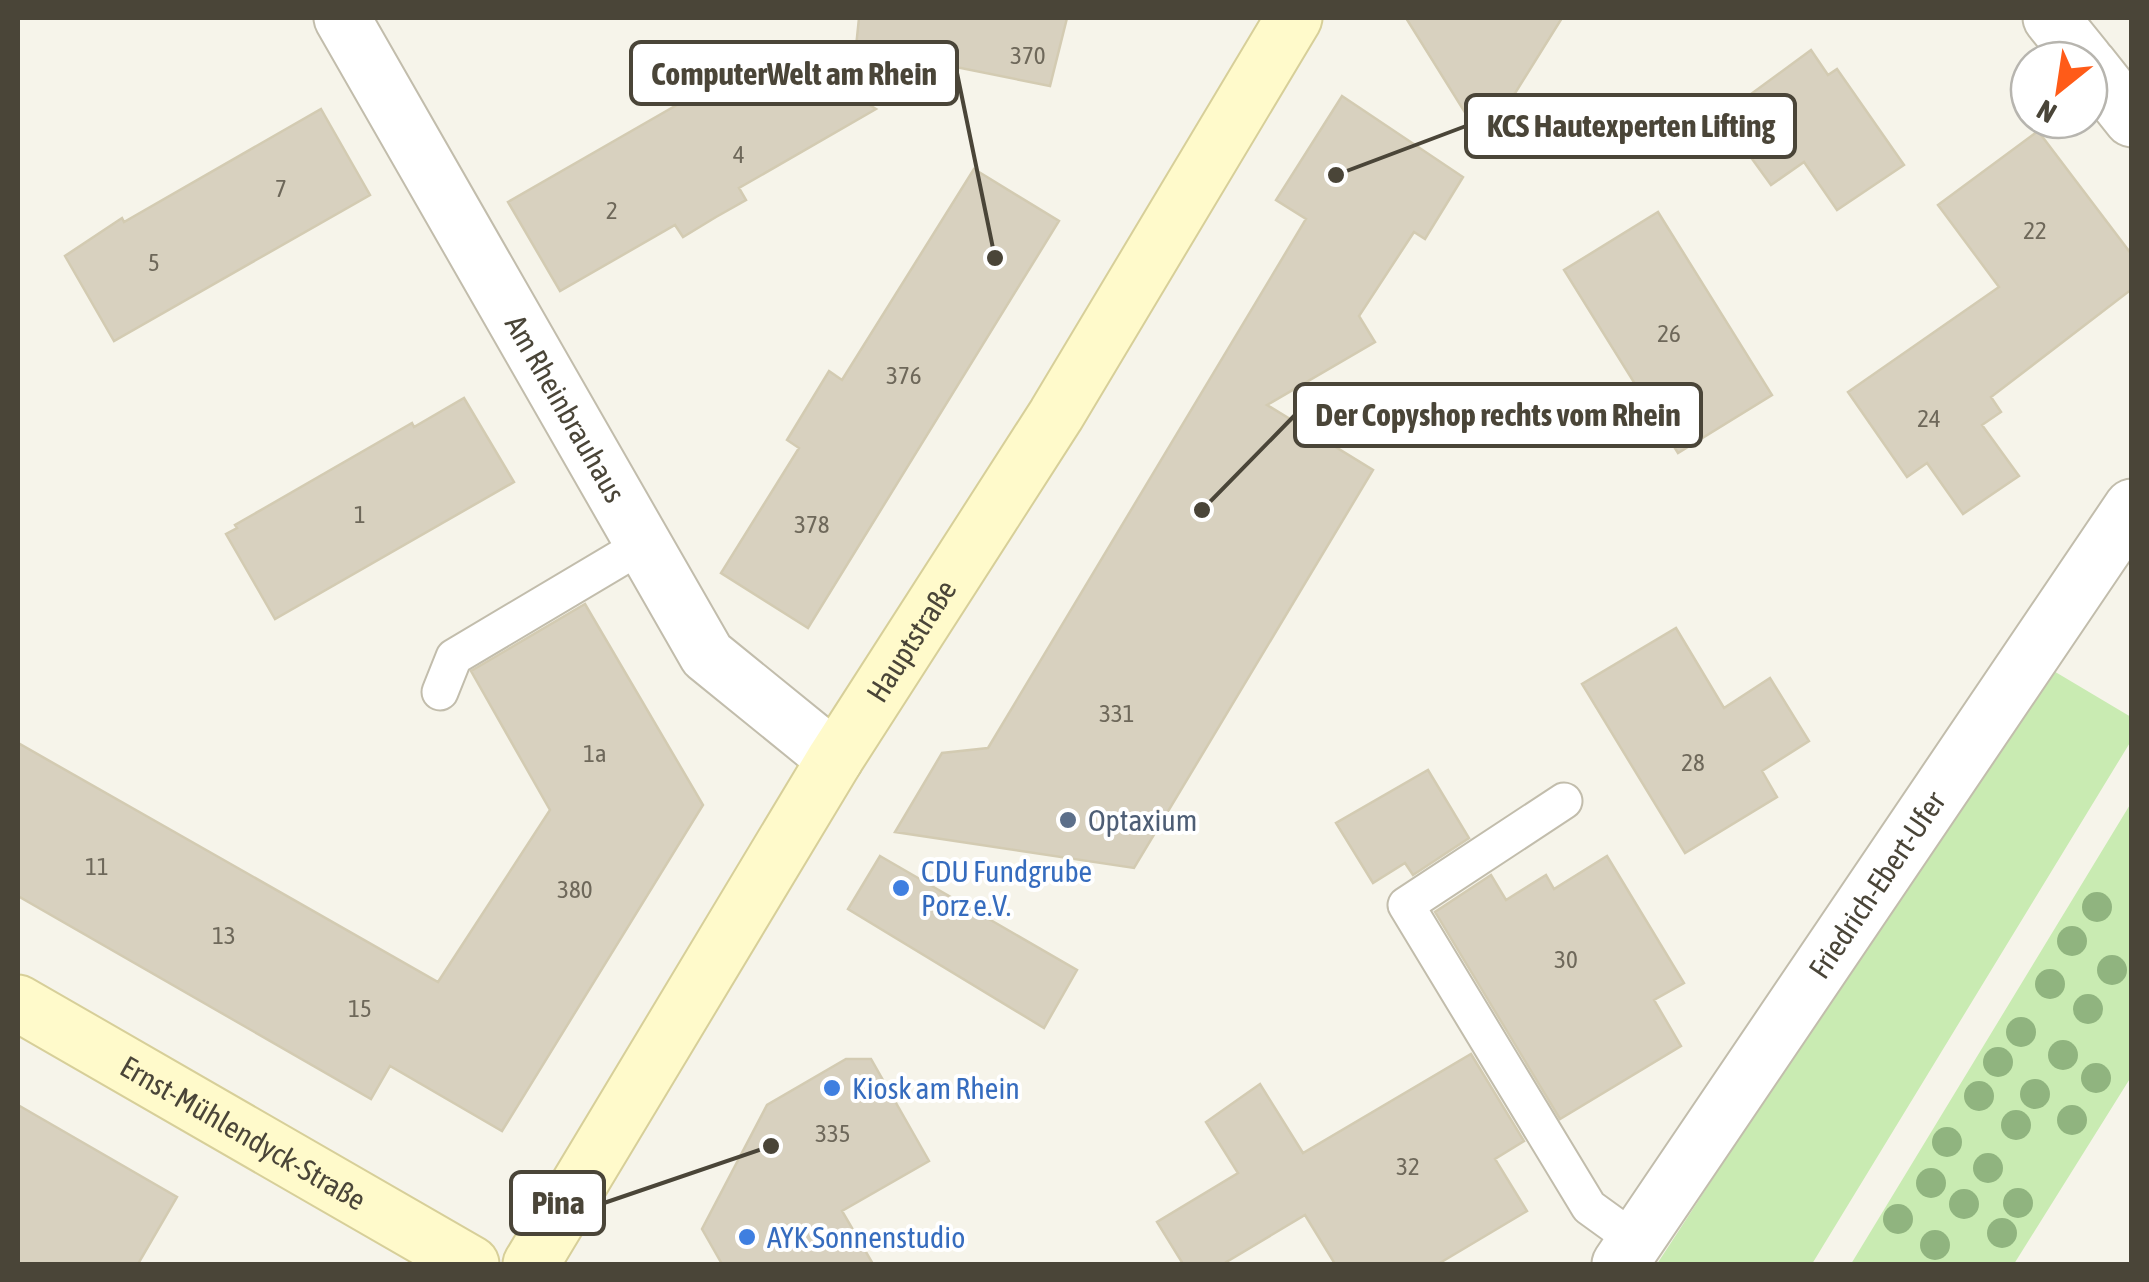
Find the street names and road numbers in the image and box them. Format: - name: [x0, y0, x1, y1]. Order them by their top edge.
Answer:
- street label: Am Rheinbrauhaus: [499, 309, 633, 508]
- street label: Hauptstraße: [859, 574, 963, 708]
- street label: Friedrich-Ebert-Ufer: [1802, 784, 1952, 984]
- street label: Ernst-Mühlendyck-Straße: [115, 1049, 372, 1217]

